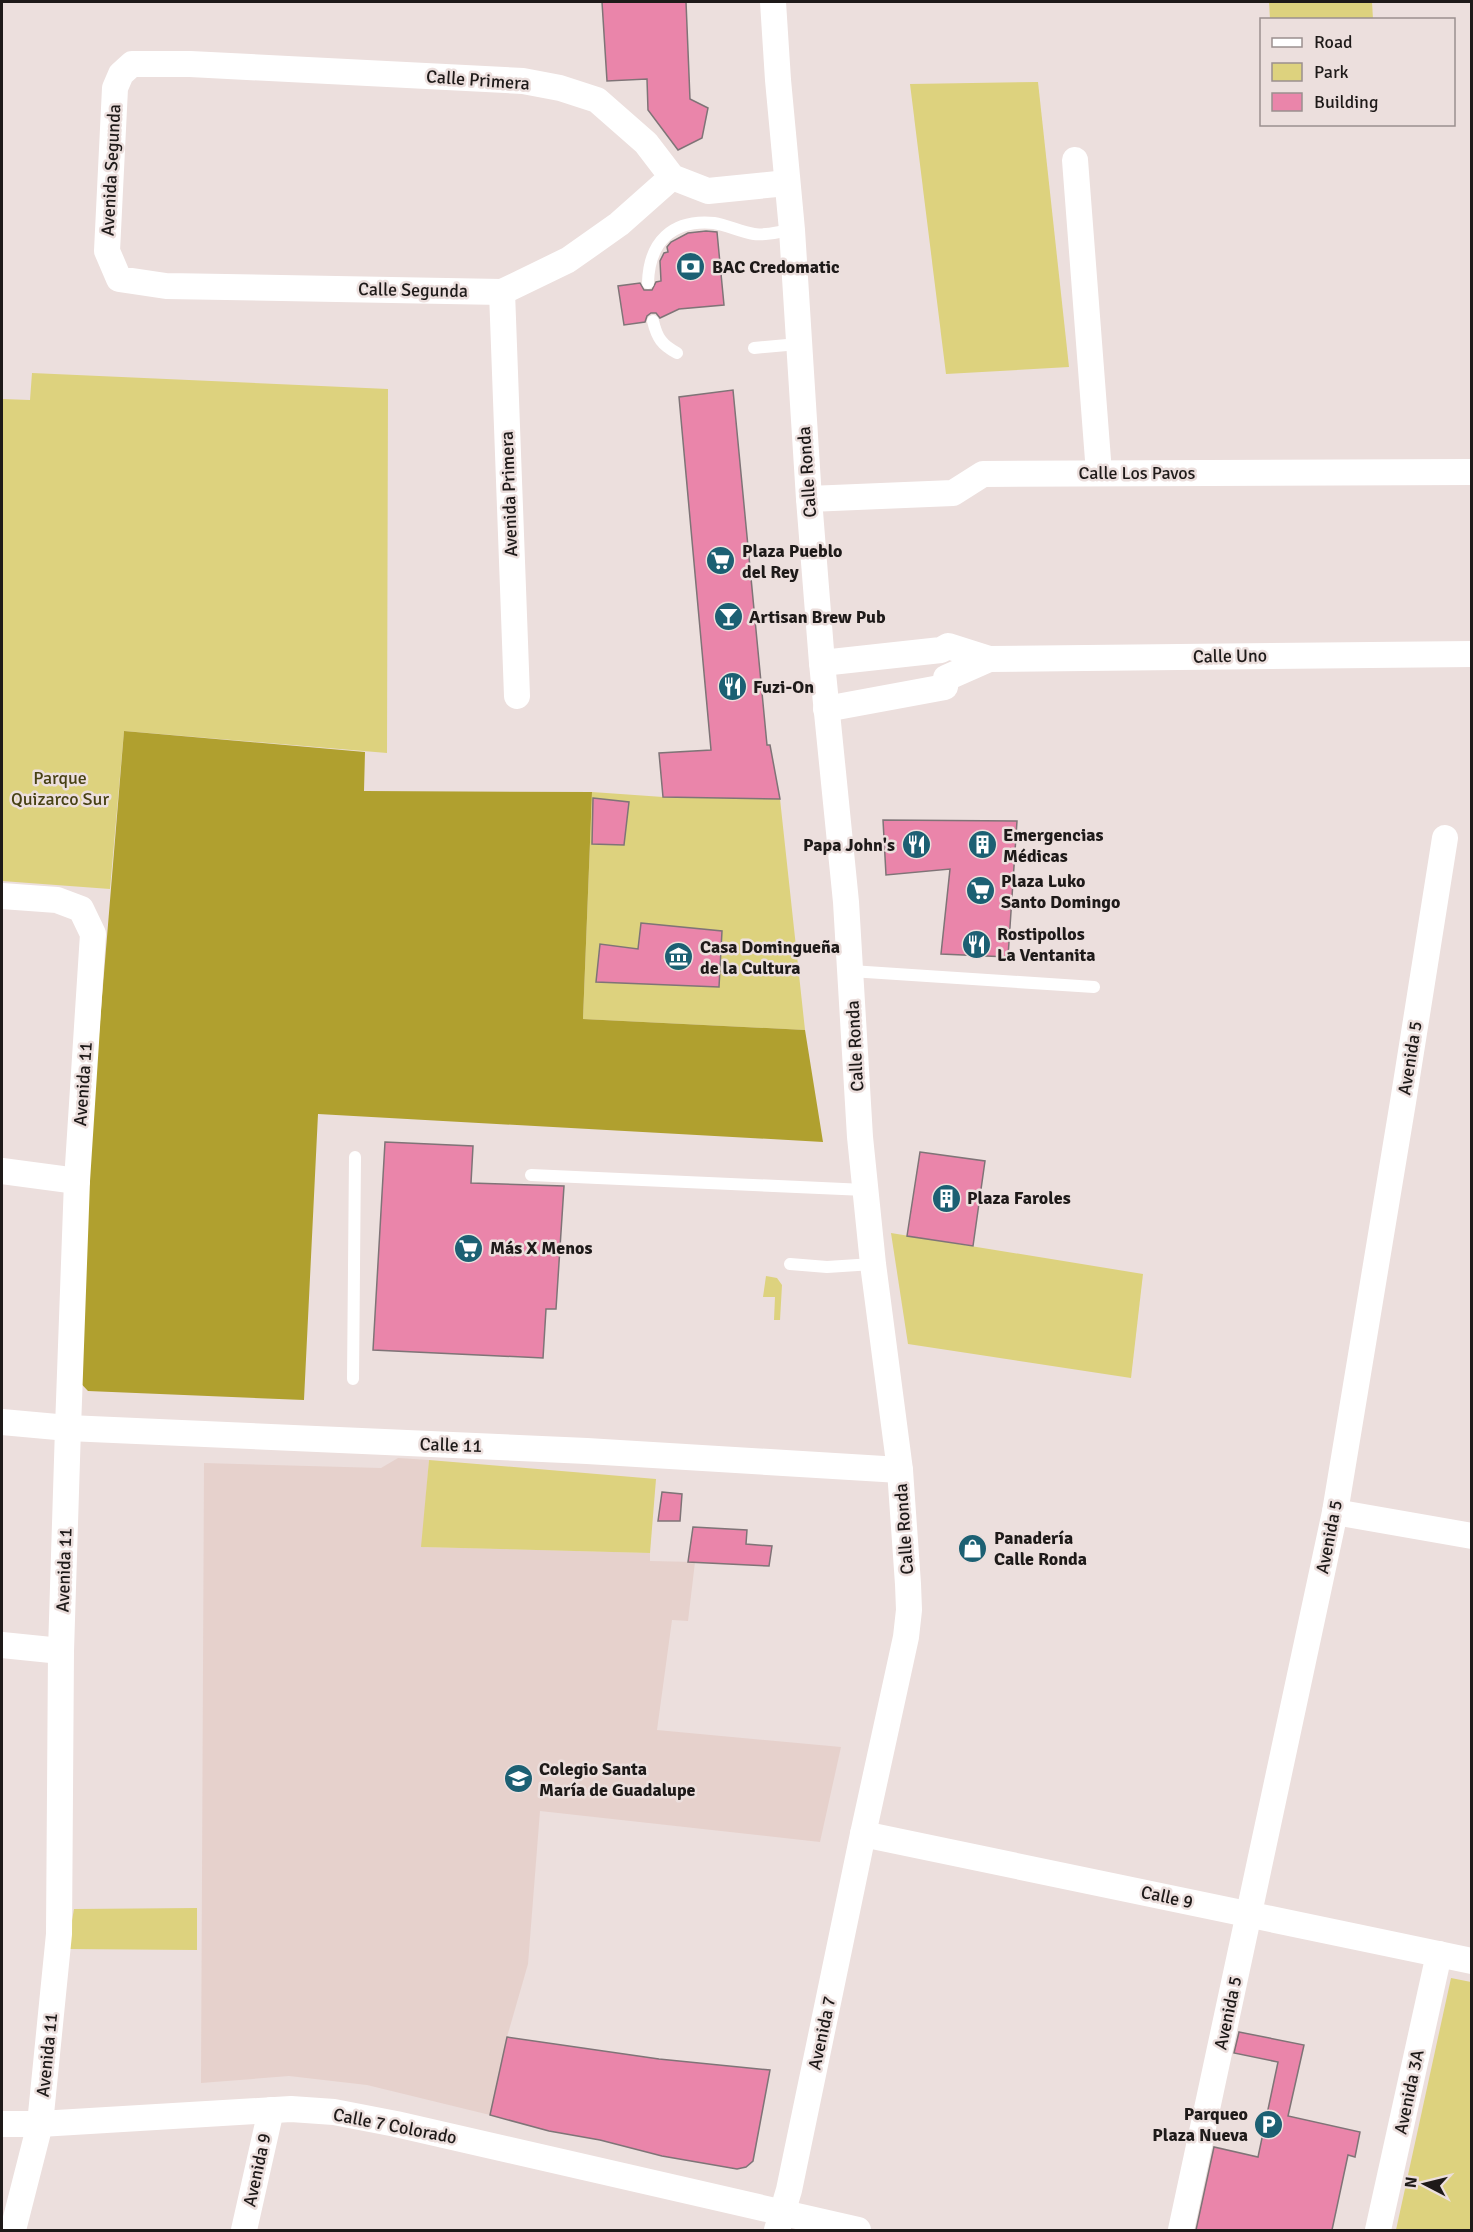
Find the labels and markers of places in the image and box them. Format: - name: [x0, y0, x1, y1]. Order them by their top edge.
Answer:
- bank icon: BAC Credomatic: [675, 251, 707, 283]
- place label: BAC Credomatic: [712, 256, 840, 278]
- place label: Plaza Pueblo del Rey: [742, 540, 842, 583]
- supermarket icon: Plaza Pueblo del Rey: [705, 545, 737, 577]
- bar icon: Artisan Brew Pub: [712, 601, 744, 633]
- place label: Artisan Brew Pub: [749, 606, 886, 628]
- restaurant icon: Fuzi-On: [716, 671, 748, 703]
- place label: Fuzi-On: [753, 676, 814, 698]
- place label: Emergencias Médicas: [1003, 824, 1103, 867]
- restaurant icon: Papa John's: [900, 829, 932, 861]
- building icon: Emergencias Médicas: [966, 829, 998, 861]
- place label: Papa John's: [803, 834, 895, 856]
- place label: Plaza Luko Santo Domingo: [1001, 870, 1120, 913]
- supermarket icon: Plaza Luko Santo Domingo: [964, 875, 996, 907]
- place label: Rostipollos La Ventanita: [997, 923, 1096, 966]
- restaurant icon: Rostipollos La Ventanita: [960, 928, 992, 960]
- place label: Casa Domingueña de la Cultura: [700, 936, 840, 979]
- museum icon: Casa Domingueña de la Cultura: [663, 941, 695, 973]
- building icon: Plaza Faroles: [930, 1182, 962, 1214]
- place label: Plaza Faroles: [967, 1187, 1071, 1209]
- supermarket icon: Más X Menos: [453, 1232, 485, 1264]
- place label: Más X Menos: [490, 1237, 592, 1259]
- place label: Panadería Calle Ronda: [994, 1527, 1087, 1570]
- shop icon: Panadería Calle Ronda: [957, 1532, 989, 1564]
- place label: Colegio Santa María de Guadalupe: [539, 1758, 696, 1801]
- school or university icon: Colegio Santa María de Guadalupe: [502, 1763, 534, 1795]
- place label: Parqueo Plaza Nueva: [1152, 2103, 1248, 2146]
- parking icon: Parqueo Plaza Nueva: [1253, 2108, 1285, 2140]

